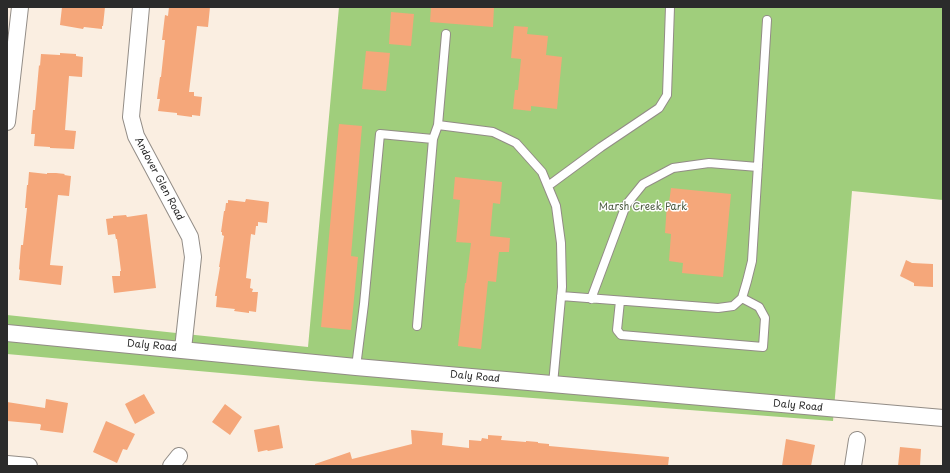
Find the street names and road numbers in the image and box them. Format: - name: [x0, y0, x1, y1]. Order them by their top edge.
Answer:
- street label: Andover Glen Road: [132, 135, 186, 223]
- street label: Daly Road: [127, 338, 177, 354]
- street label: Daly Road: [450, 369, 500, 385]
- street label: Daly Road: [773, 398, 823, 414]

